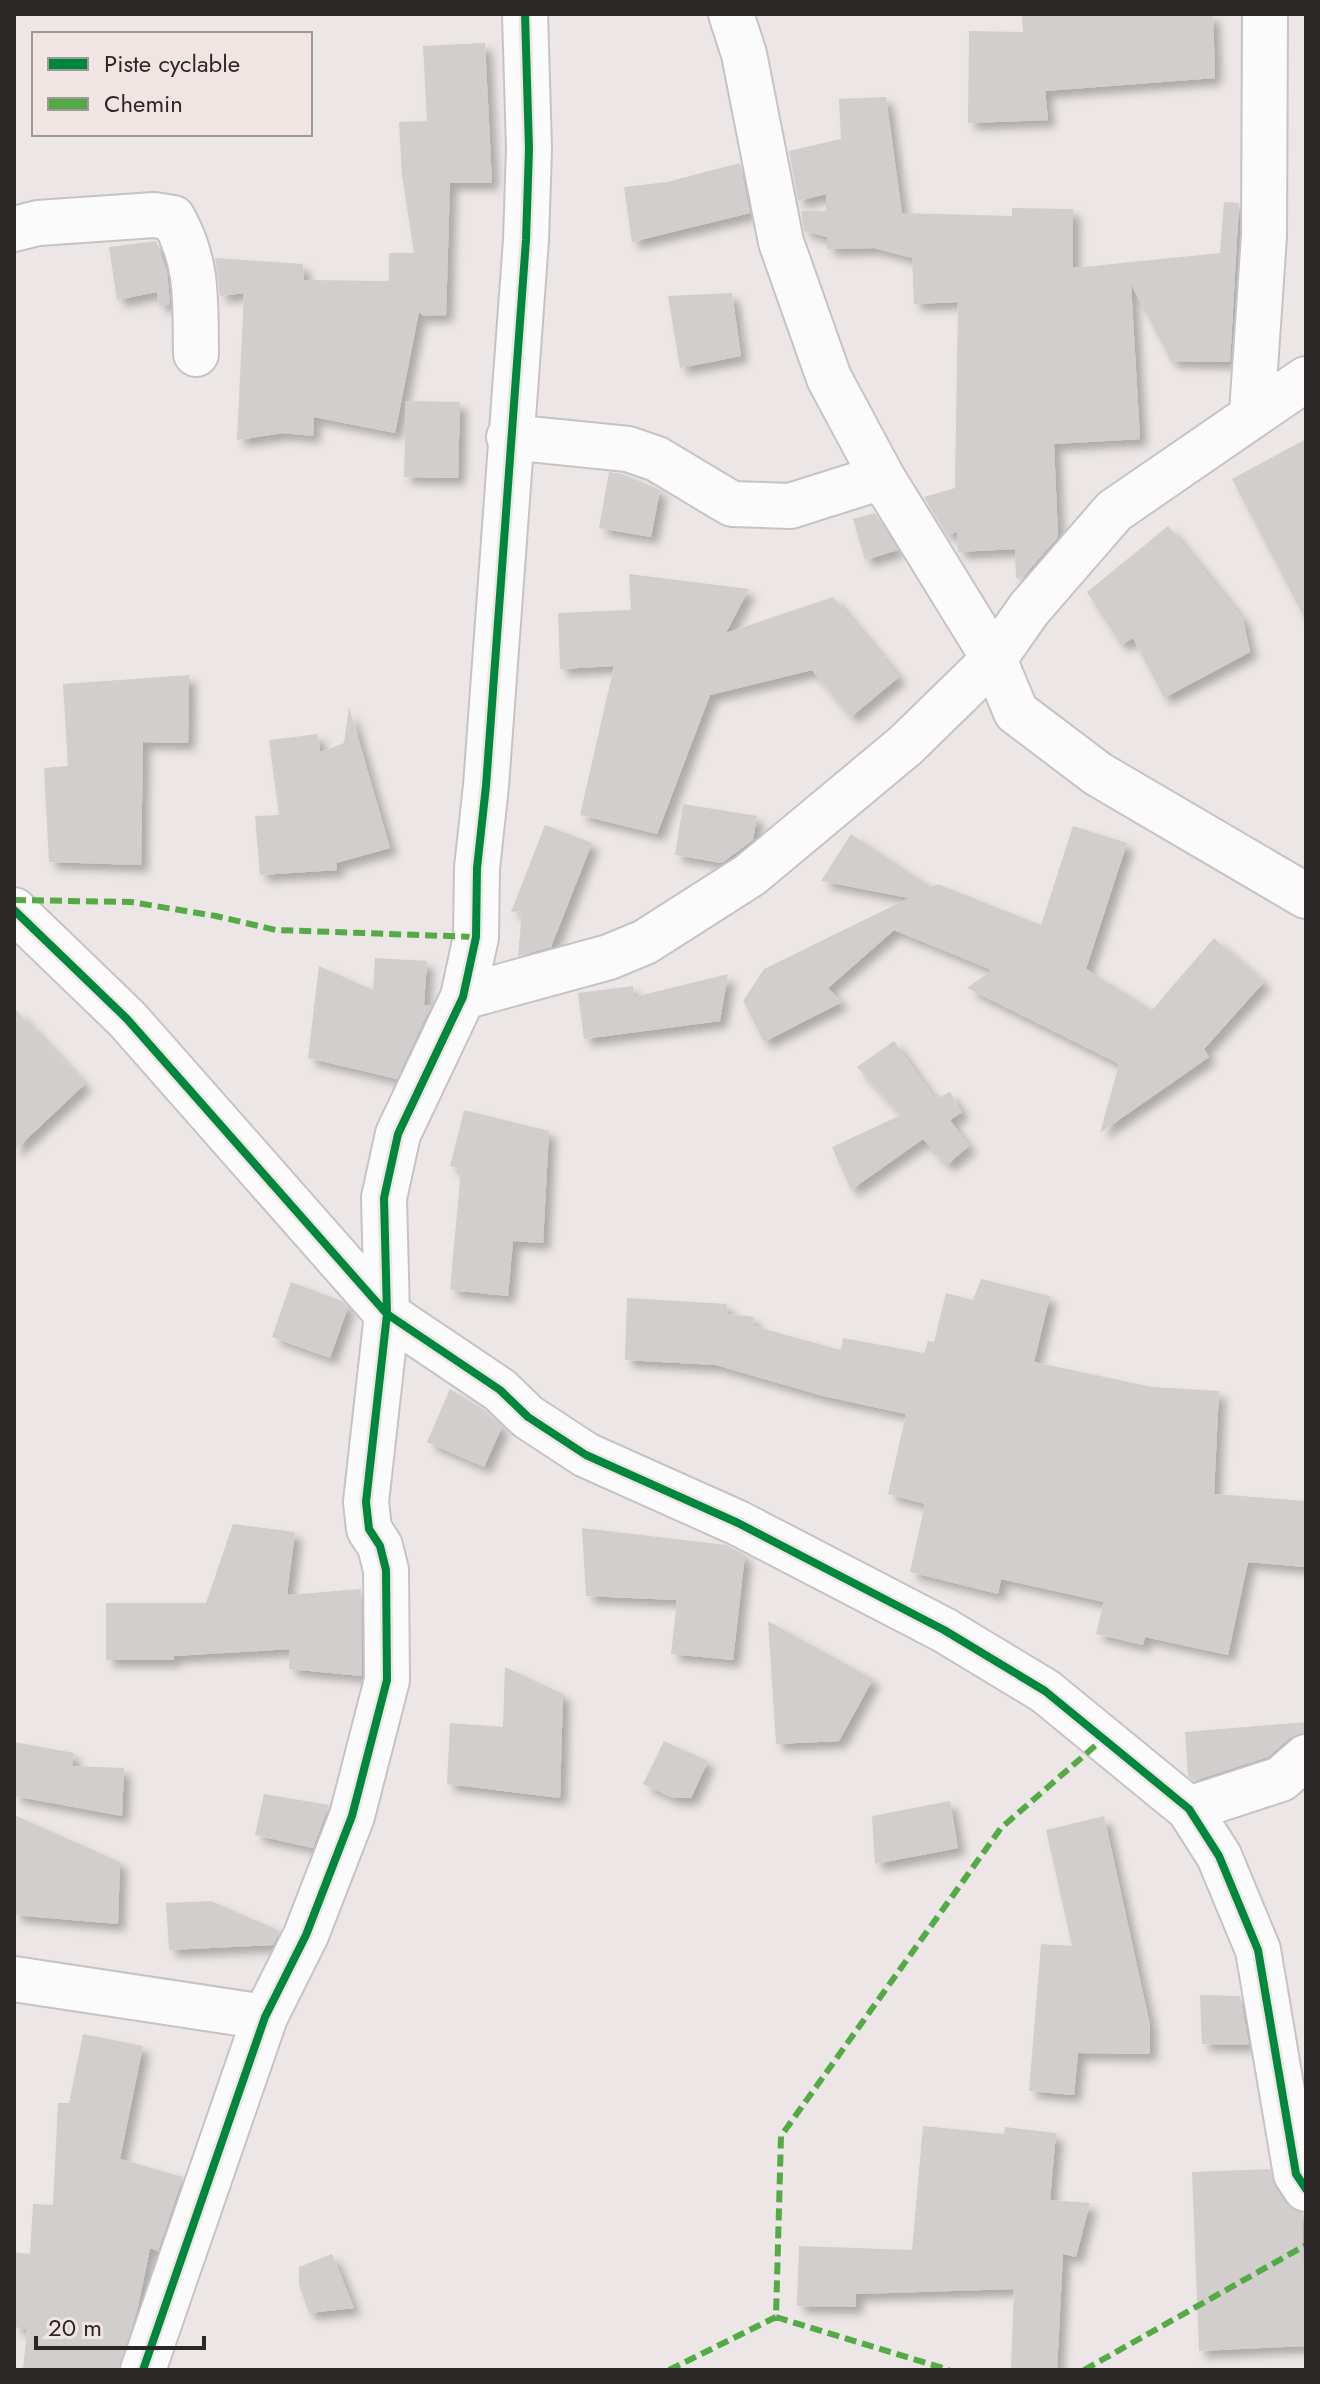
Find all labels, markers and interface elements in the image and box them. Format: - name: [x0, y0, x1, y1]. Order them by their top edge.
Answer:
- legend: [32, 32, 312, 136]
- text: Piste cyclable: [104, 46, 240, 81]
- text: Chemin: [104, 86, 183, 121]
- scale bar: [36, 2300, 204, 2350]
- text: 20 m: [48, 2310, 102, 2345]

